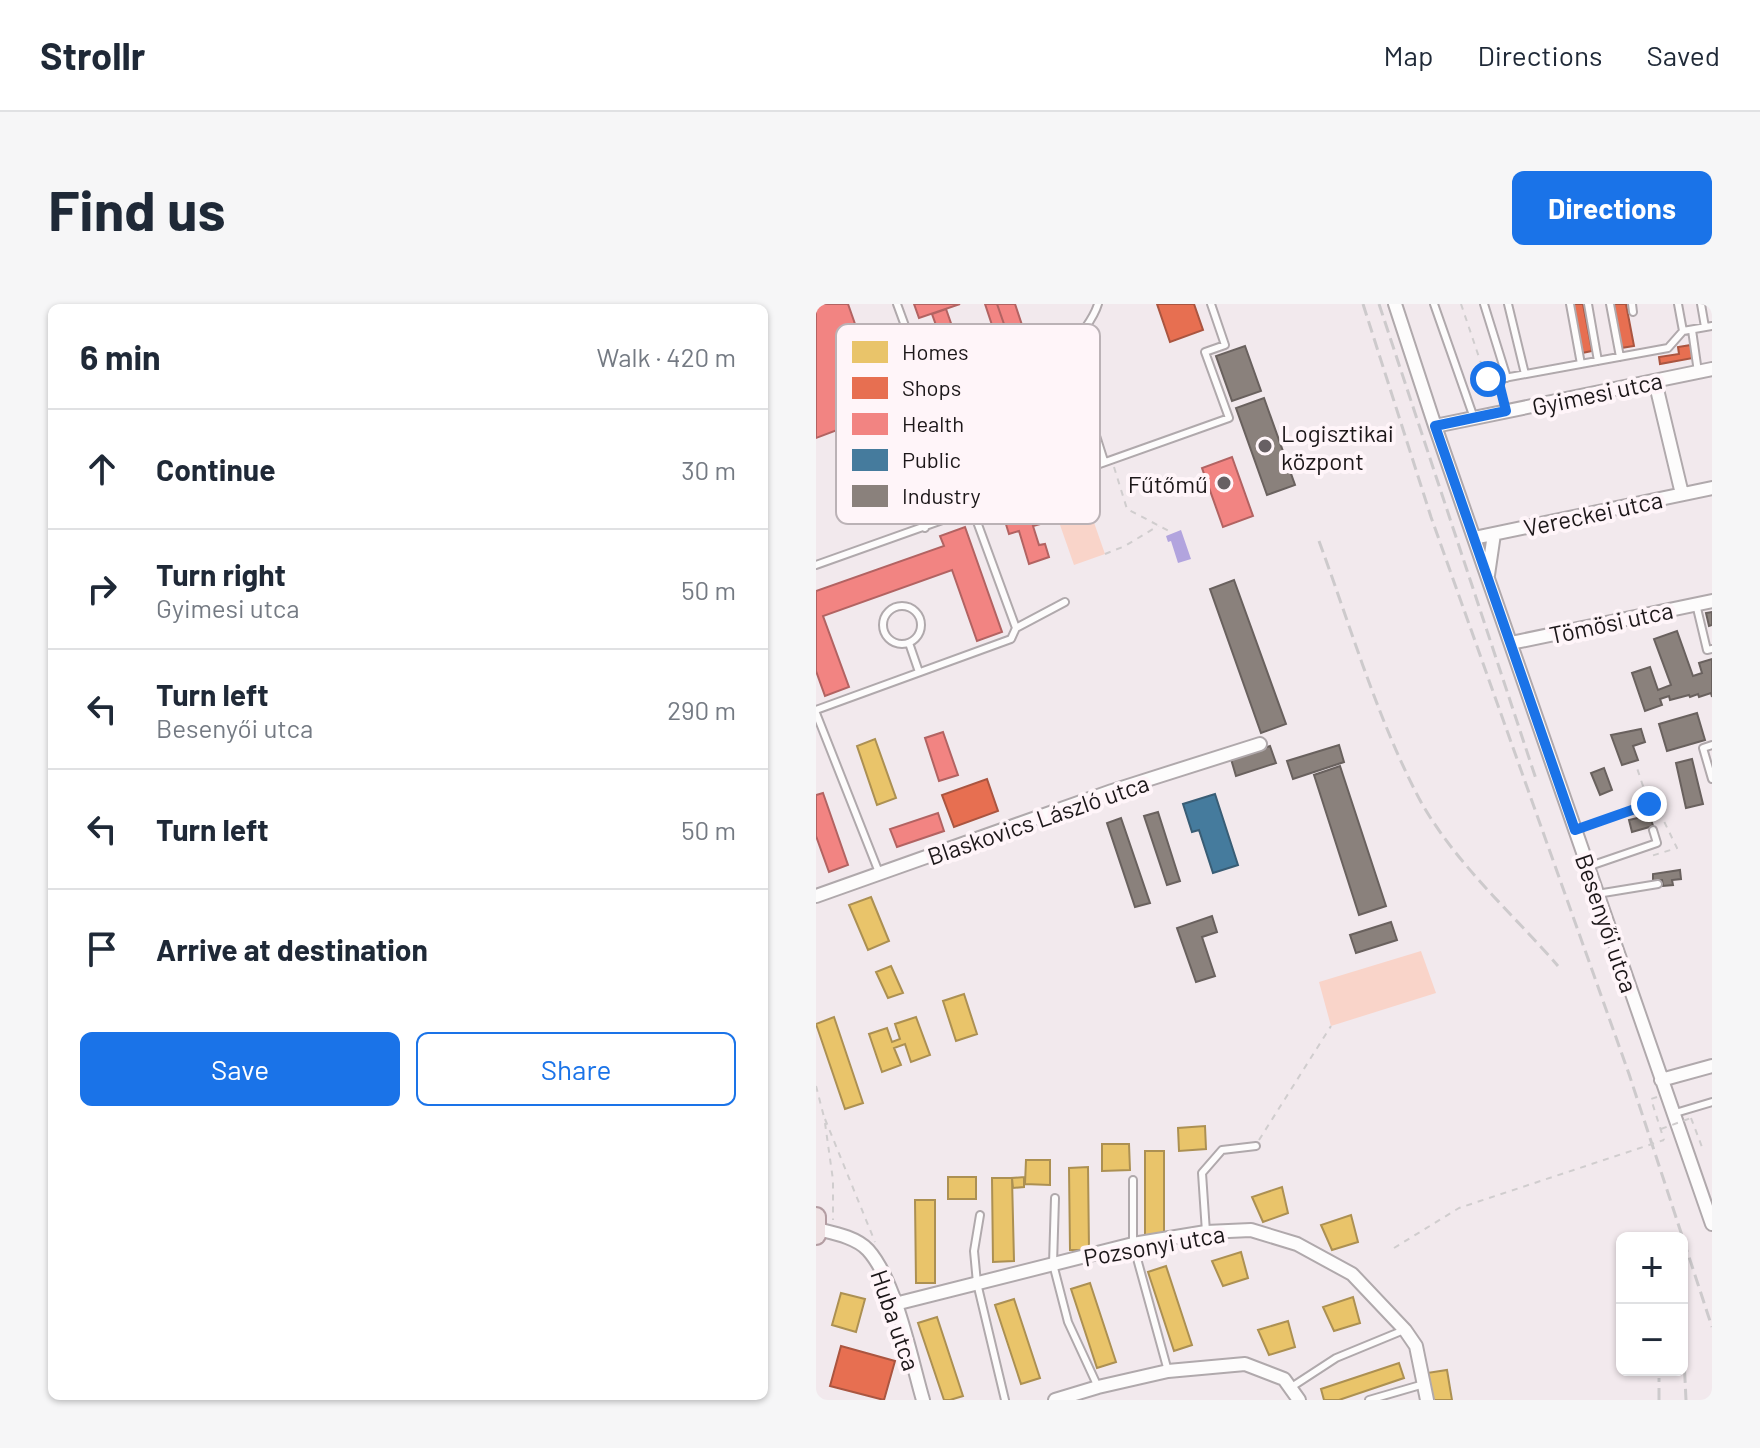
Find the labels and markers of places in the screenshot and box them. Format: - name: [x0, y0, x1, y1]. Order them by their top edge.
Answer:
- place label: Logisztikai központ: [1281, 418, 1394, 475]
- marker: Logisztikai központ: [1256, 437, 1274, 455]
- place label: Fűtőmű: [1128, 469, 1208, 498]
- marker: Fűtőmű: [1215, 474, 1233, 492]

